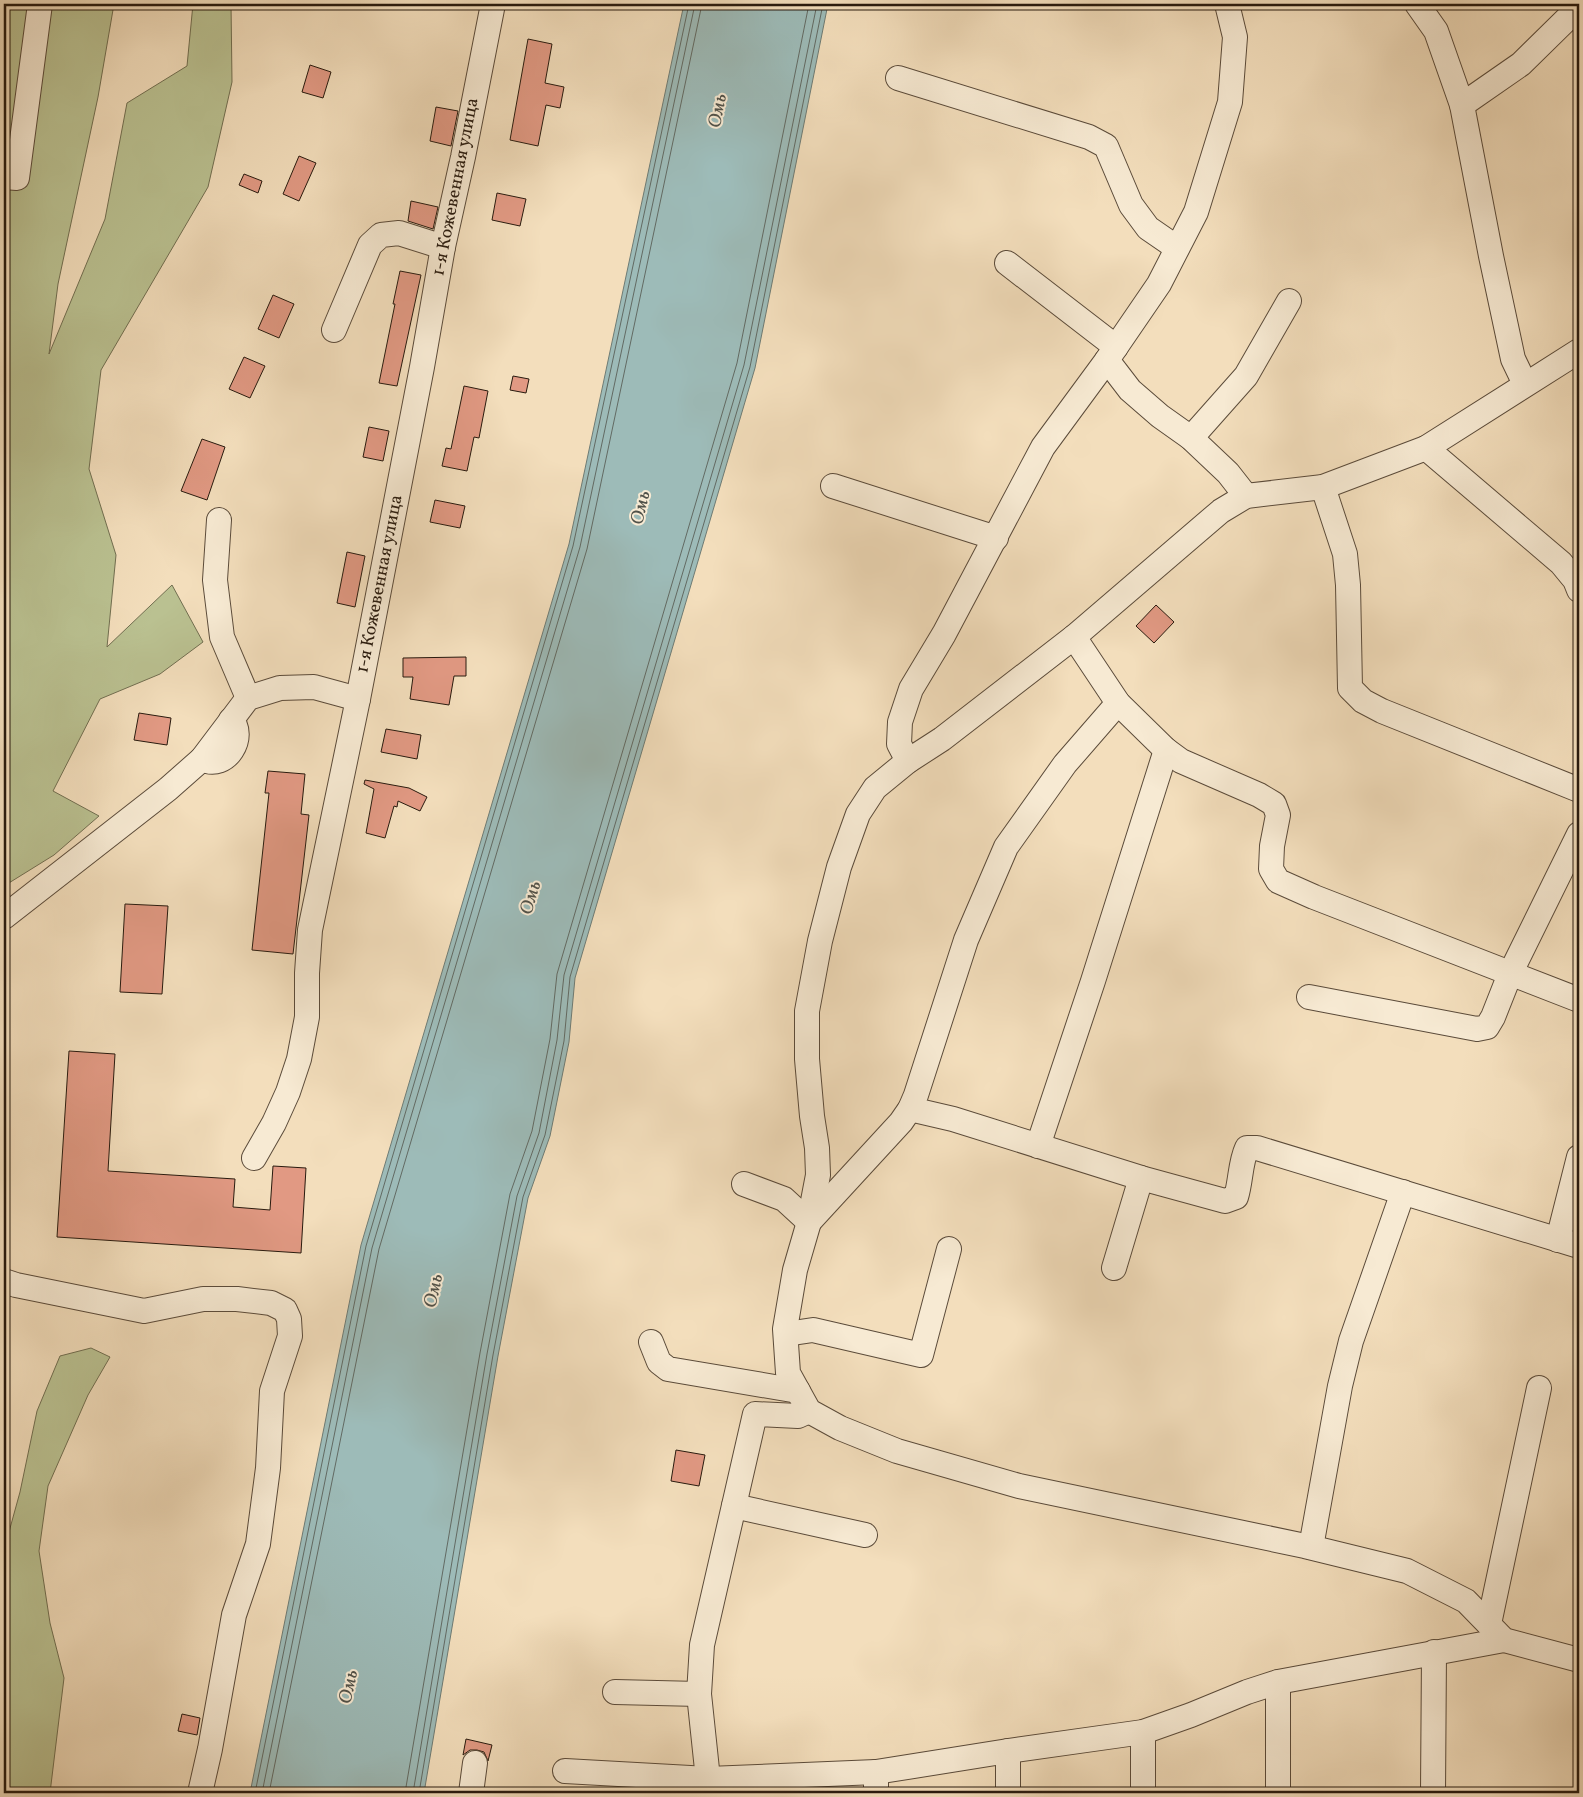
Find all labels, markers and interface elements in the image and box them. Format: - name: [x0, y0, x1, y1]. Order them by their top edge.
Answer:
- water label: Омь: [702, 92, 734, 130]
- street label: 1-я Кожевенная улица: [426, 96, 486, 278]
- water label: Омь: [624, 488, 658, 528]
- street label: 1-я Кожевенная улица: [350, 493, 410, 675]
- water label: Омь: [514, 878, 548, 918]
- water label: Омь: [418, 1271, 450, 1310]
- water label: Омь: [333, 1667, 365, 1706]

